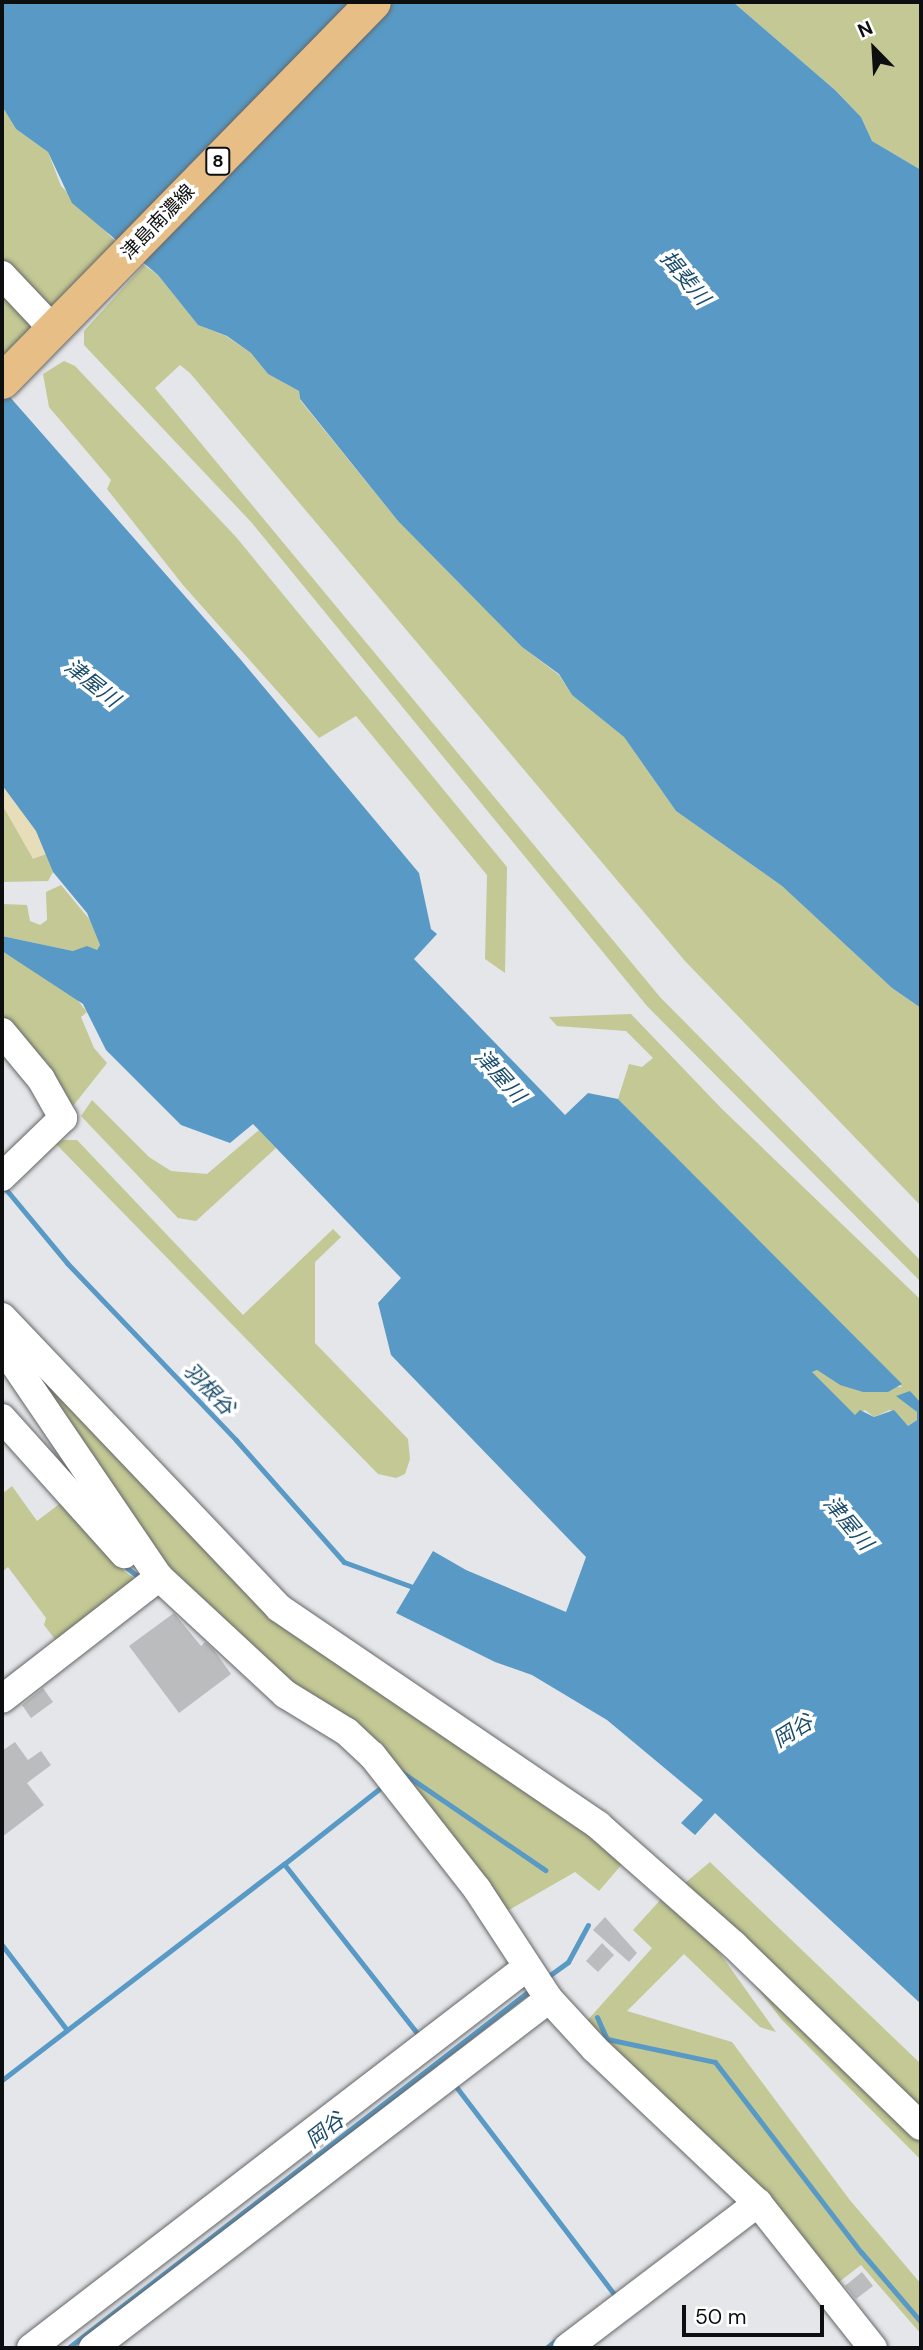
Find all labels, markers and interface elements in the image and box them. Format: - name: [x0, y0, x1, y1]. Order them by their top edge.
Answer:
- north arrow: [839, 14, 909, 84]
- text: N: [854, 15, 877, 44]
- road number: 8: [204, 146, 232, 176]
- street label: 津島南濃線: [117, 180, 199, 264]
- water label: 揖斐川: [655, 246, 715, 310]
- water label: 津屋川: [59, 654, 125, 712]
- water label: 津屋川: [470, 1044, 530, 1108]
- water label: 羽根谷: [178, 1358, 240, 1420]
- water label: 津屋川: [818, 1491, 878, 1555]
- water label: 岡谷: [769, 1709, 817, 1753]
- water label: 岡谷: [301, 2107, 349, 2153]
- scale bar: [685, 2290, 827, 2334]
- text: 50 m: [695, 2303, 746, 2331]

